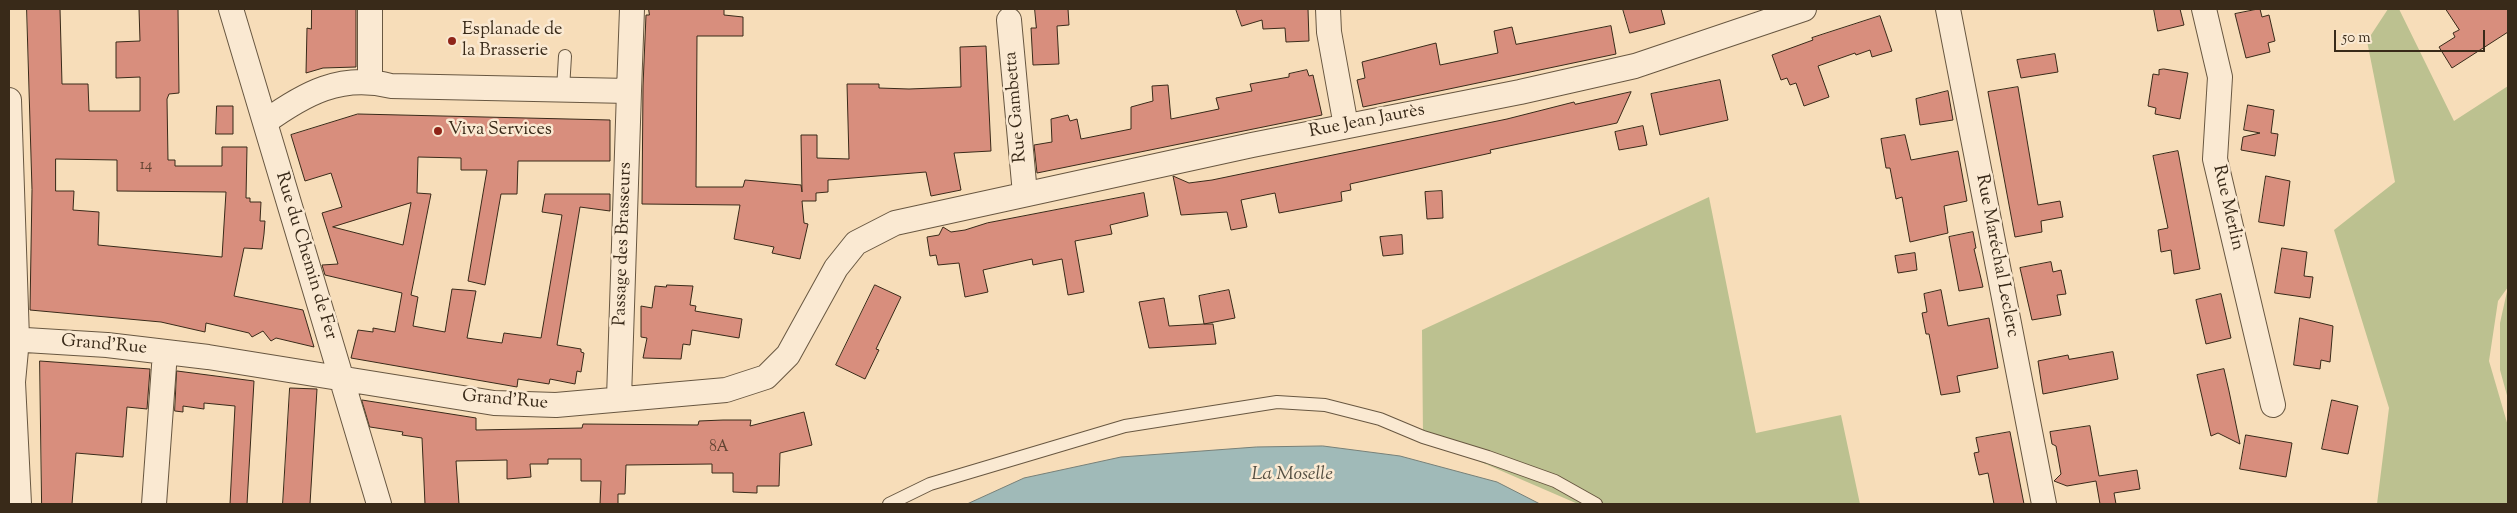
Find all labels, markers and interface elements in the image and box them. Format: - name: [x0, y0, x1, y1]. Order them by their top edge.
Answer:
- place label: Esplanade de la Brasserie: [462, 20, 562, 62]
- scale bar: [2337, 20, 2488, 52]
- text: 50 m: [2342, 28, 2371, 49]
- marker: Esplanade de la Brasserie: [446, 35, 458, 47]
- street label: Rue Gambetta: [1001, 51, 1033, 163]
- street label: Rue Jean Jaurès: [1307, 100, 1427, 144]
- place label: Viva Services: [448, 120, 552, 142]
- marker: Viva Services: [432, 125, 444, 137]
- house number: 14: [140, 157, 152, 175]
- street label: Passage des Brasseurs: [610, 162, 638, 326]
- street label: Rue Merlin: [2207, 163, 2247, 253]
- street label: Rue du Chemin de Fer: [269, 170, 341, 342]
- street label: Rue Maréchal Leclerc: [1970, 173, 2022, 339]
- street label: Grand'Rue: [60, 331, 148, 361]
- street label: Grand'Rue: [461, 386, 549, 416]
- house number: 8A: [709, 439, 729, 457]
- water label: La Moselle: [1251, 465, 1333, 487]

